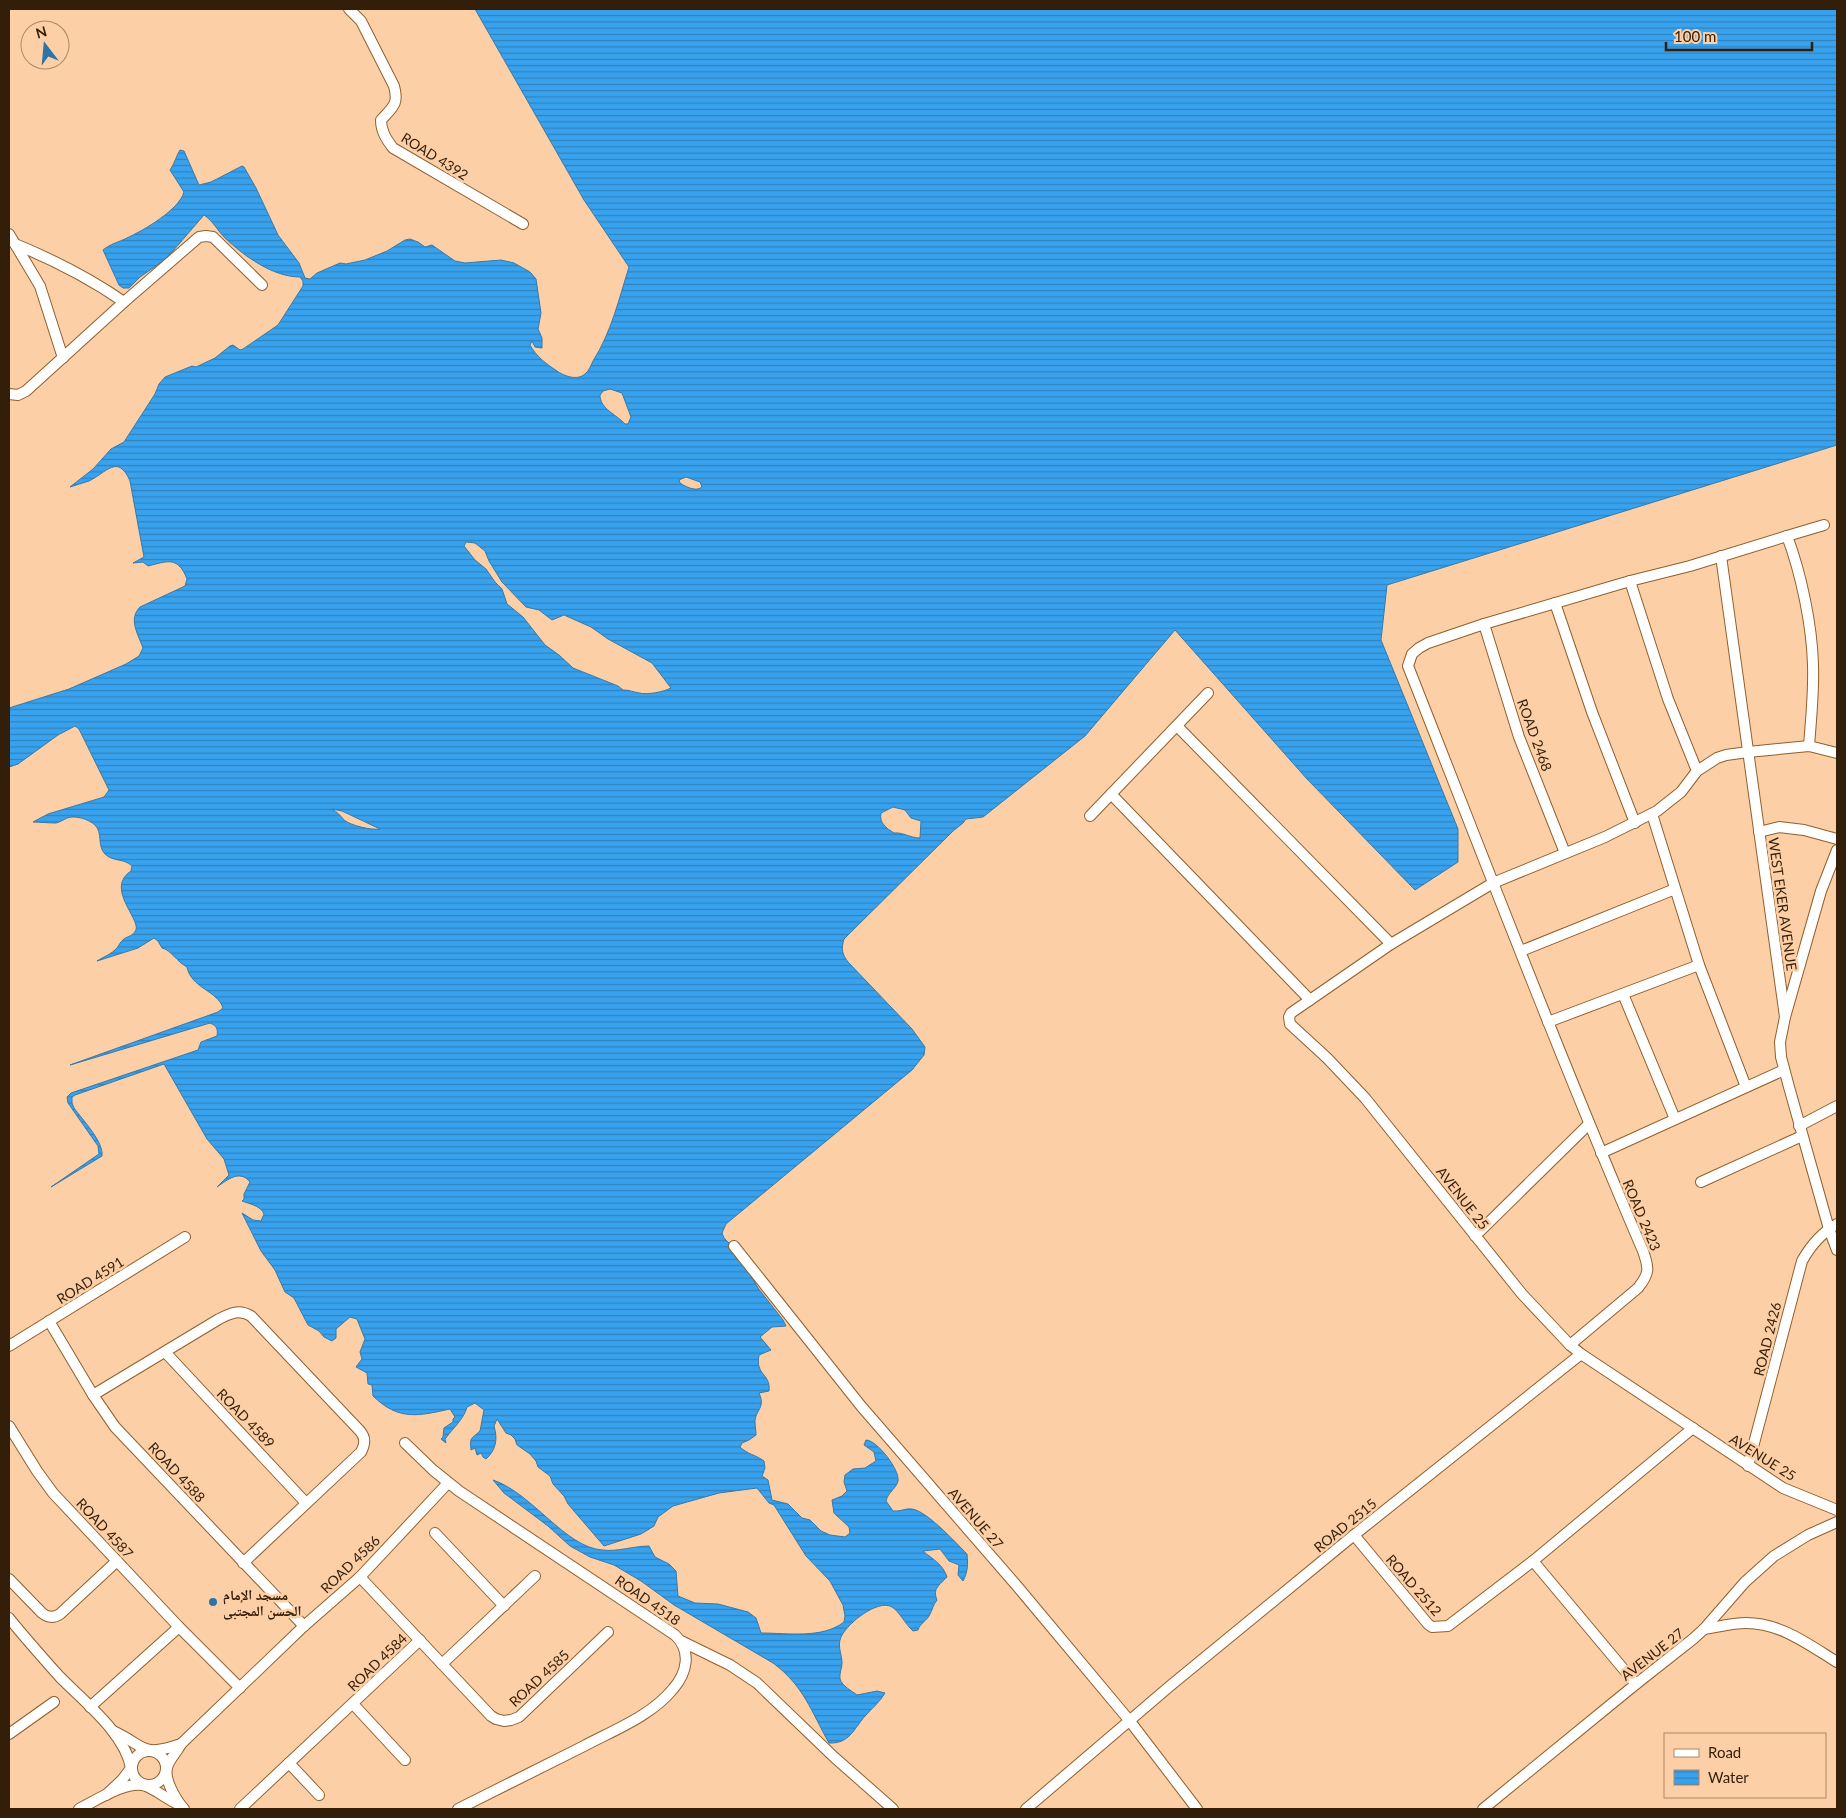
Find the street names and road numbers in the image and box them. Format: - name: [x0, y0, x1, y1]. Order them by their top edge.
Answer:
- street label: ROAD 4392: [398, 129, 472, 183]
- street label: ROAD 2468: [1514, 696, 1556, 774]
- street label: WEST EKER AVENUE: [1765, 836, 1801, 972]
- street label: AVENUE 25: [1433, 1163, 1493, 1233]
- street label: ROAD 2423: [1619, 1177, 1665, 1253]
- street label: ROAD 4591: [53, 1253, 127, 1307]
- street label: ROAD 2426: [1750, 1300, 1784, 1378]
- street label: ROAD 4589: [214, 1385, 278, 1451]
- street label: AVENUE 25: [1727, 1430, 1799, 1484]
- street label: ROAD 4588: [145, 1438, 209, 1506]
- street label: AVENUE 27: [945, 1484, 1007, 1552]
- street label: ROAD 4587: [73, 1494, 137, 1562]
- street label: ROAD 2515: [1310, 1495, 1380, 1555]
- street label: ROAD 4586: [317, 1532, 383, 1596]
- street label: ROAD 2512: [1383, 1551, 1445, 1619]
- street label: ROAD 4518: [612, 1571, 684, 1629]
- street label: AVENUE 27: [1617, 1624, 1687, 1684]
- street label: ROAD 4584: [344, 1630, 410, 1694]
- street label: ROAD 4585: [505, 1646, 573, 1710]

